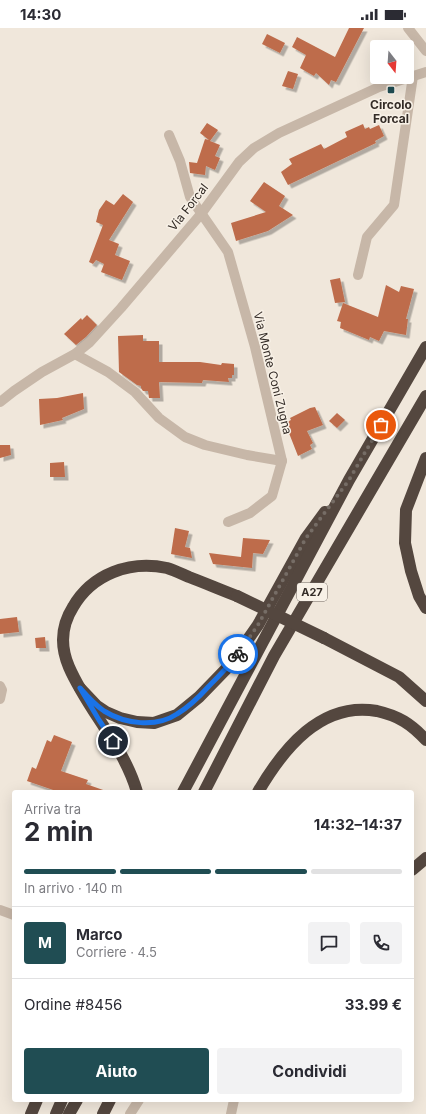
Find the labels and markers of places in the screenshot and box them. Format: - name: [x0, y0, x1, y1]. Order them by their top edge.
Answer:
- marker: Circolo Forcal: [386, 85, 396, 95]
- place label: Circolo Forcal: [370, 97, 412, 126]
- pin: [364, 408, 398, 442]
- pin: [96, 724, 130, 758]

